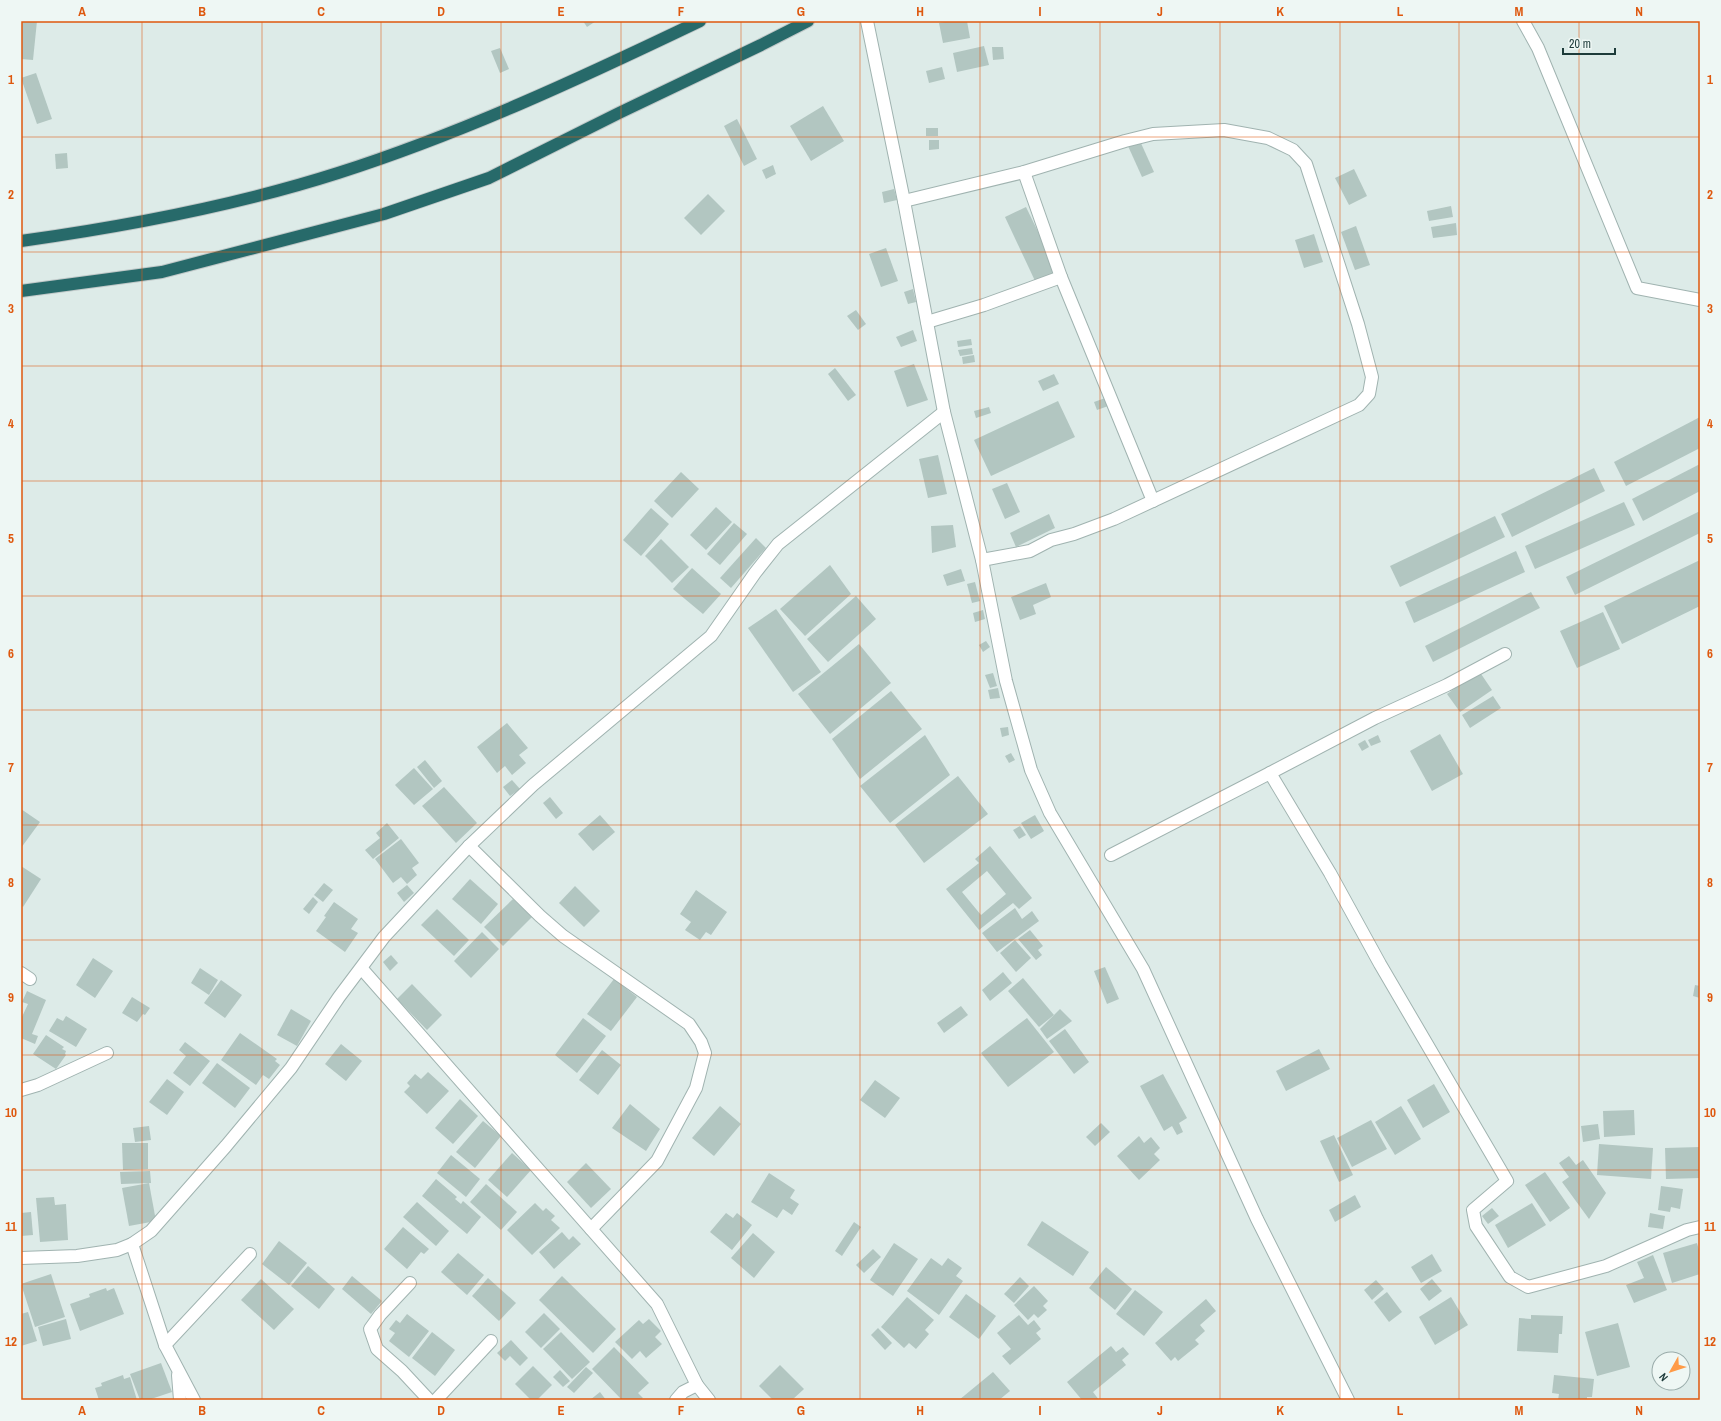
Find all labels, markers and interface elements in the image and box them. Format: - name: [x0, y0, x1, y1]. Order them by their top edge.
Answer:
- text: A: [78, 3, 86, 20]
- text: B: [198, 3, 206, 20]
- text: C: [317, 3, 325, 20]
- text: D: [437, 3, 445, 20]
- text: E: [557, 3, 565, 20]
- text: F: [678, 3, 685, 20]
- text: G: [797, 3, 805, 20]
- text: H: [916, 3, 924, 20]
- text: I: [1039, 3, 1042, 20]
- text: J: [1157, 3, 1163, 20]
- text: K: [1276, 3, 1284, 20]
- text: L: [1397, 3, 1404, 20]
- text: M: [1515, 3, 1524, 20]
- text: N: [1635, 3, 1643, 20]
- scale bar: [1563, 30, 1615, 56]
- text: 20 m: [1569, 36, 1591, 52]
- text: 1: [8, 71, 14, 88]
- text: 1: [1707, 71, 1713, 88]
- text: 2: [8, 186, 14, 203]
- text: 2: [1707, 186, 1713, 203]
- text: 3: [8, 300, 14, 317]
- text: 3: [1707, 300, 1713, 317]
- text: 4: [8, 415, 14, 432]
- text: 4: [1707, 415, 1713, 432]
- text: 5: [8, 530, 14, 547]
- text: 5: [1707, 530, 1713, 547]
- text: 6: [8, 645, 14, 662]
- text: 6: [1707, 645, 1713, 662]
- text: 7: [8, 759, 14, 776]
- text: 7: [1707, 759, 1713, 776]
- text: 8: [8, 874, 14, 891]
- text: 8: [1707, 874, 1713, 891]
- text: 9: [8, 989, 14, 1006]
- text: 9: [1707, 989, 1713, 1006]
- text: 10: [5, 1104, 17, 1121]
- text: 10: [1704, 1104, 1716, 1121]
- text: 11: [5, 1218, 17, 1235]
- text: 11: [1704, 1218, 1716, 1235]
- text: 12: [5, 1333, 17, 1350]
- text: 12: [1704, 1333, 1716, 1350]
- north arrow: [1651, 1351, 1691, 1391]
- text: N: [1656, 1370, 1671, 1384]
- text: A: [78, 1402, 86, 1419]
- text: B: [198, 1402, 206, 1419]
- text: C: [317, 1402, 325, 1419]
- text: D: [437, 1402, 445, 1419]
- text: E: [557, 1402, 565, 1419]
- text: F: [678, 1402, 685, 1419]
- text: G: [797, 1402, 805, 1419]
- text: H: [916, 1402, 924, 1419]
- text: I: [1039, 1402, 1042, 1419]
- text: J: [1157, 1402, 1163, 1419]
- text: K: [1276, 1402, 1284, 1419]
- text: L: [1397, 1402, 1404, 1419]
- text: M: [1515, 1402, 1524, 1419]
- text: N: [1635, 1402, 1643, 1419]

